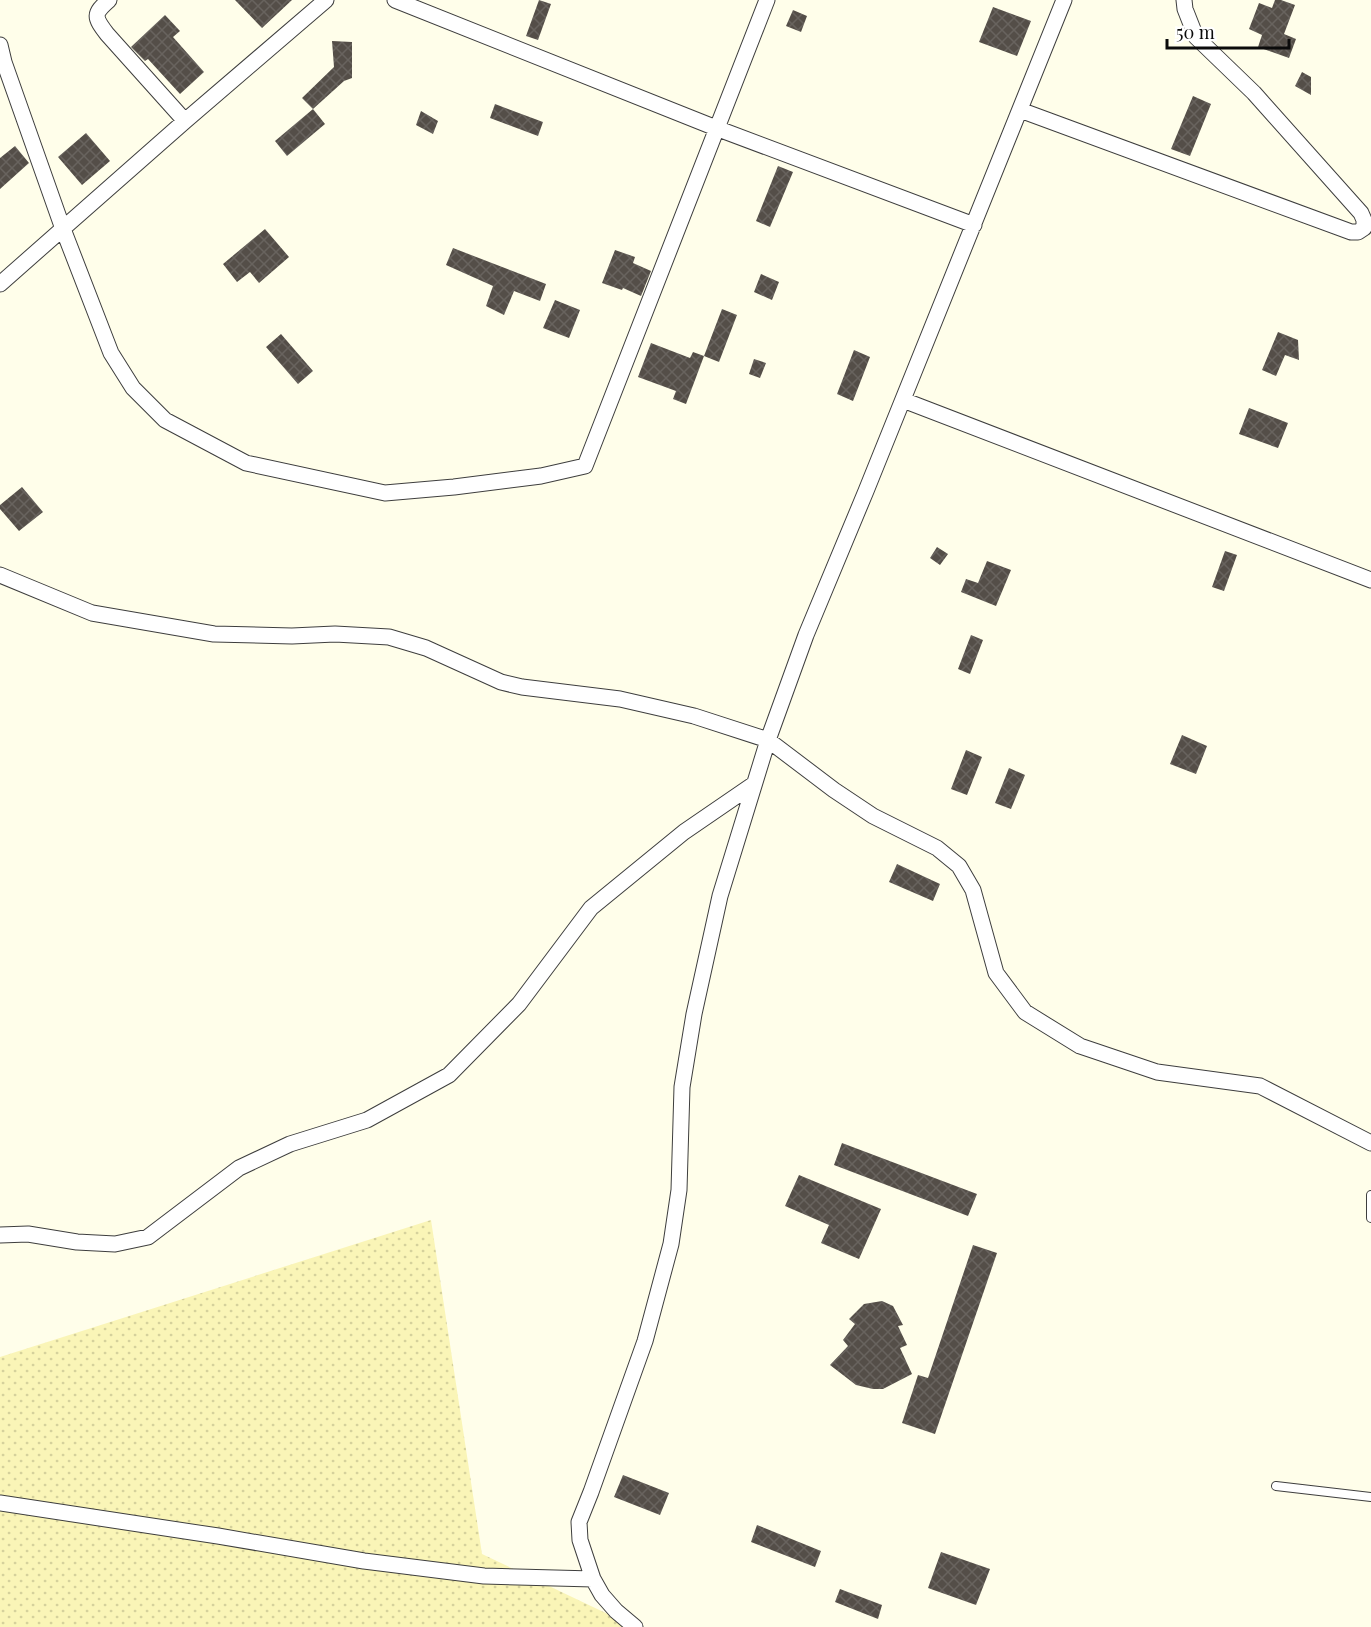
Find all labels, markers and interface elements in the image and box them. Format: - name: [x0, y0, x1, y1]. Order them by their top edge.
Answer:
- scale bar: [1167, 12, 1288, 50]
- text: 50 m: [1176, 20, 1215, 44]

